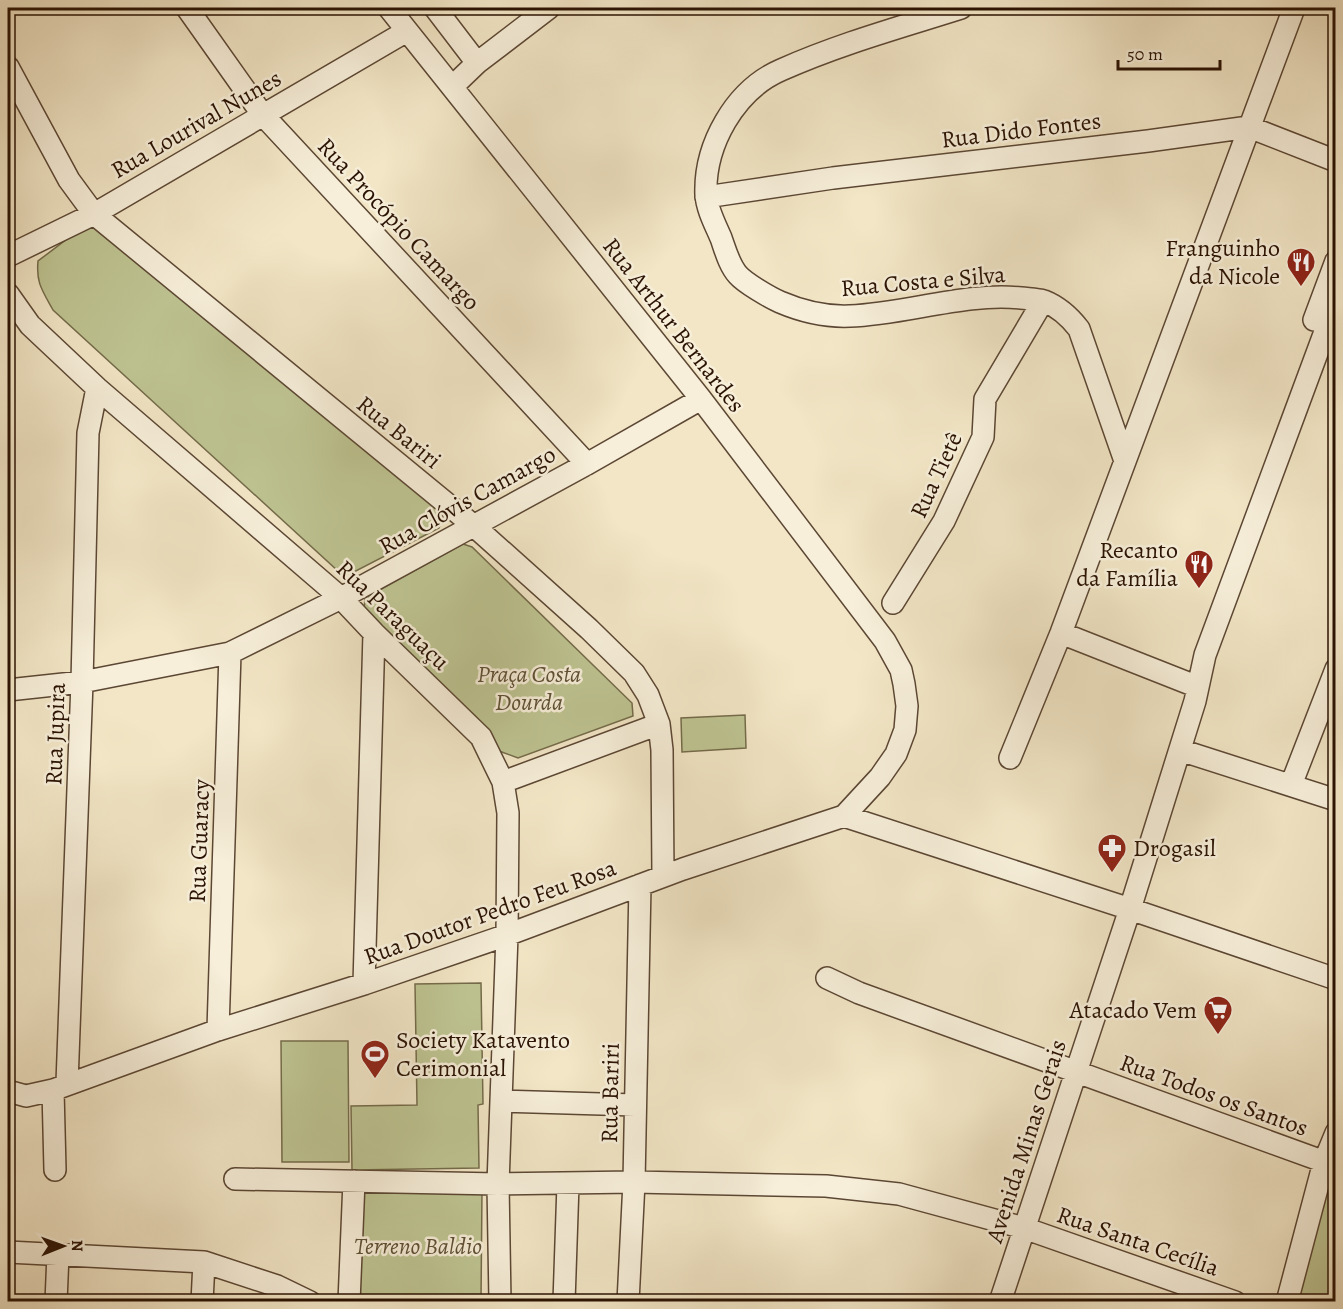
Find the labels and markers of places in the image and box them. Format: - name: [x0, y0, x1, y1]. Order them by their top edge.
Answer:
- place label: Franguinho da Nicole: [1165, 232, 1280, 292]
- restaurant icon: Franguinho da Nicole: [1285, 246, 1317, 288]
- place label: Recanto da Família: [1076, 534, 1179, 594]
- restaurant icon: Recanto da Família: [1183, 548, 1215, 590]
- pharmacy icon: Drogasil: [1096, 832, 1128, 874]
- place label: Drogasil: [1133, 832, 1216, 864]
- place label: Atacado Vem: [1069, 994, 1197, 1026]
- supermarket icon: Atacado Vem: [1202, 994, 1234, 1036]
- place label: Society Katavento Cerimonial: [396, 1024, 570, 1084]
- sports icon: Society Katavento Cerimonial: [359, 1038, 391, 1080]

